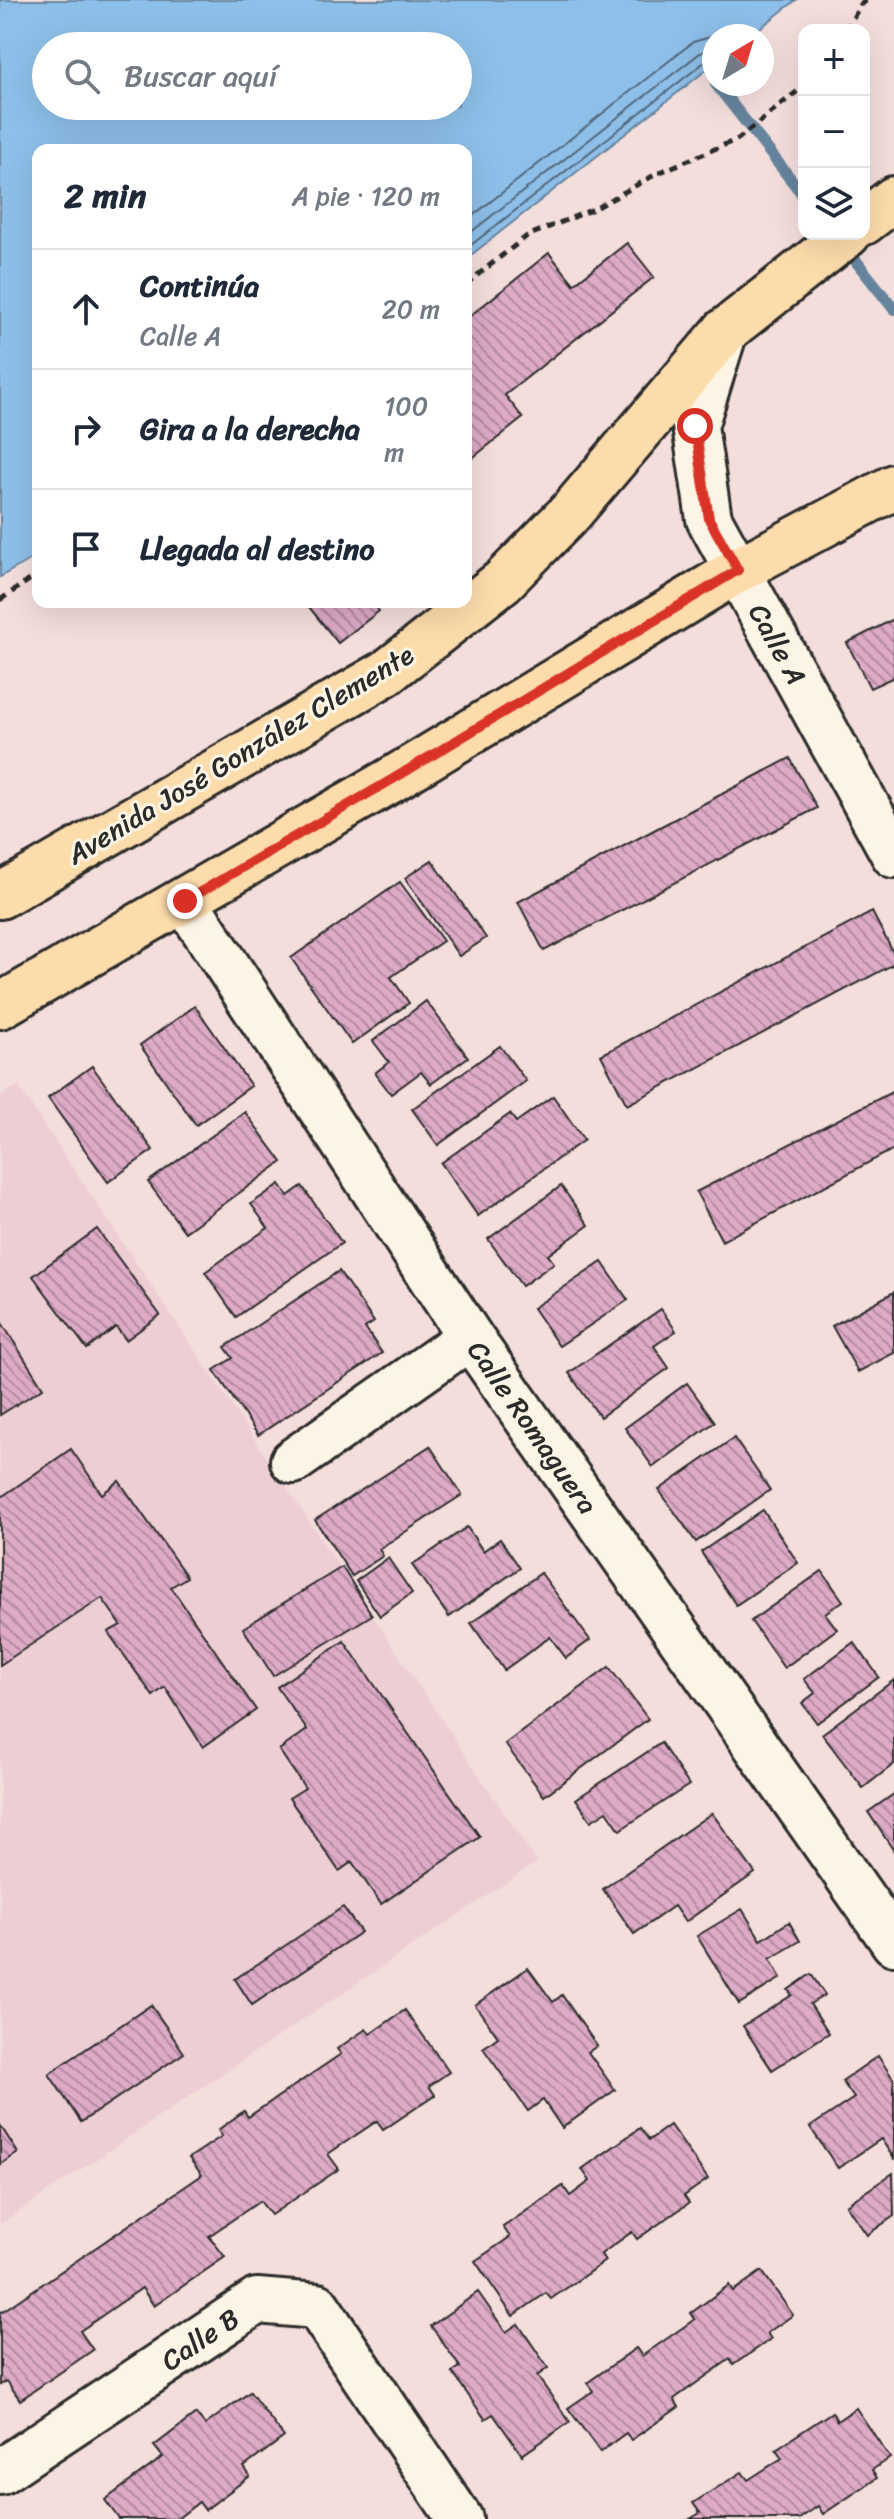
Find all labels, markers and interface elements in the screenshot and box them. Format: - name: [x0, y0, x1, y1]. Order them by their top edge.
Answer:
- north arrow: [702, 24, 774, 96]
- map controls: [798, 24, 870, 240]
- button: +: [798, 24, 870, 96]
- search box: [32, 32, 472, 120]
- text: Buscar aquí: [124, 49, 277, 103]
- icon: search: [60, 54, 104, 98]
- button: −: [798, 96, 870, 168]
- text: 2 min: [64, 166, 146, 226]
- button: layers: [798, 168, 870, 240]
- text: A pie · 120 m: [292, 173, 440, 219]
- text: Continúa: [140, 259, 259, 313]
- text: 20 m: [382, 286, 440, 332]
- icon: ahead: [64, 287, 108, 331]
- text: Calle A: [140, 313, 221, 359]
- text: 100 m: [384, 383, 428, 475]
- text: Gira a la derecha: [140, 402, 360, 456]
- icon: right: [64, 407, 108, 451]
- route start: [677, 408, 713, 444]
- text: Llegada al destino: [140, 522, 374, 576]
- icon: arrive: [64, 527, 108, 571]
- street label: Calle A: [735, 594, 820, 694]
- street label: Avenida José González Clemente: [56, 631, 424, 879]
- route end: [167, 883, 203, 919]
- street label: Calle Romaguera: [454, 1330, 611, 1525]
- street label: Calle B: [150, 2295, 250, 2384]

